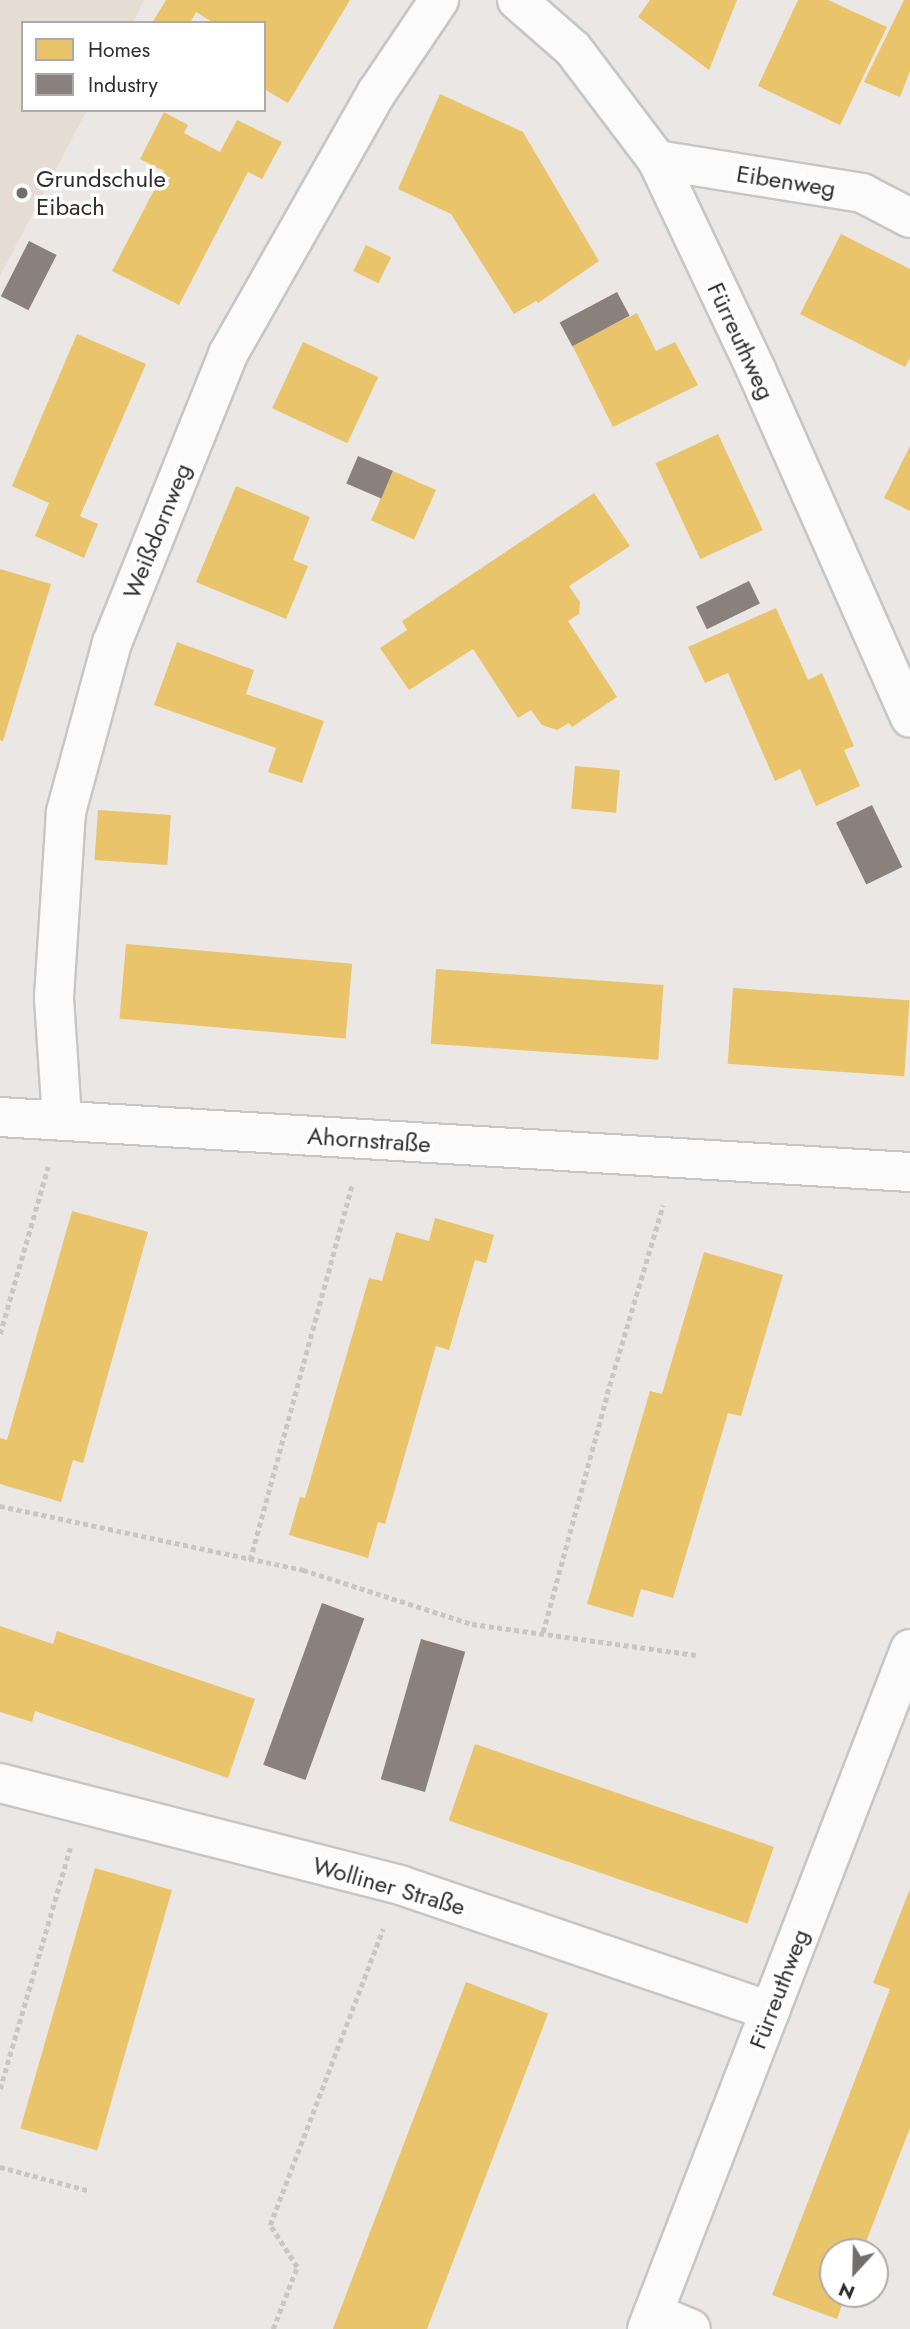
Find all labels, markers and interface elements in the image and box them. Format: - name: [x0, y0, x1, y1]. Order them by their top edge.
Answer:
- legend: [21, 21, 266, 112]
- text: Homes: [88, 35, 150, 65]
- text: Industry: [88, 70, 158, 100]
- street label: Eibenweg: [734, 159, 838, 203]
- place label: Grundschule Eibach: [36, 165, 166, 221]
- marker: Grundschule Eibach: [14, 185, 30, 201]
- street label: Fürreuthweg: [701, 278, 781, 404]
- street label: Weißdornweg: [117, 459, 197, 603]
- street label: Ahornstraße: [306, 1121, 432, 1159]
- street label: Wolliner Straße: [309, 1850, 469, 1922]
- street label: Fürreuthweg: [743, 1925, 815, 2053]
- north arrow: [819, 2238, 889, 2308]
- text: N: [835, 2276, 859, 2306]

